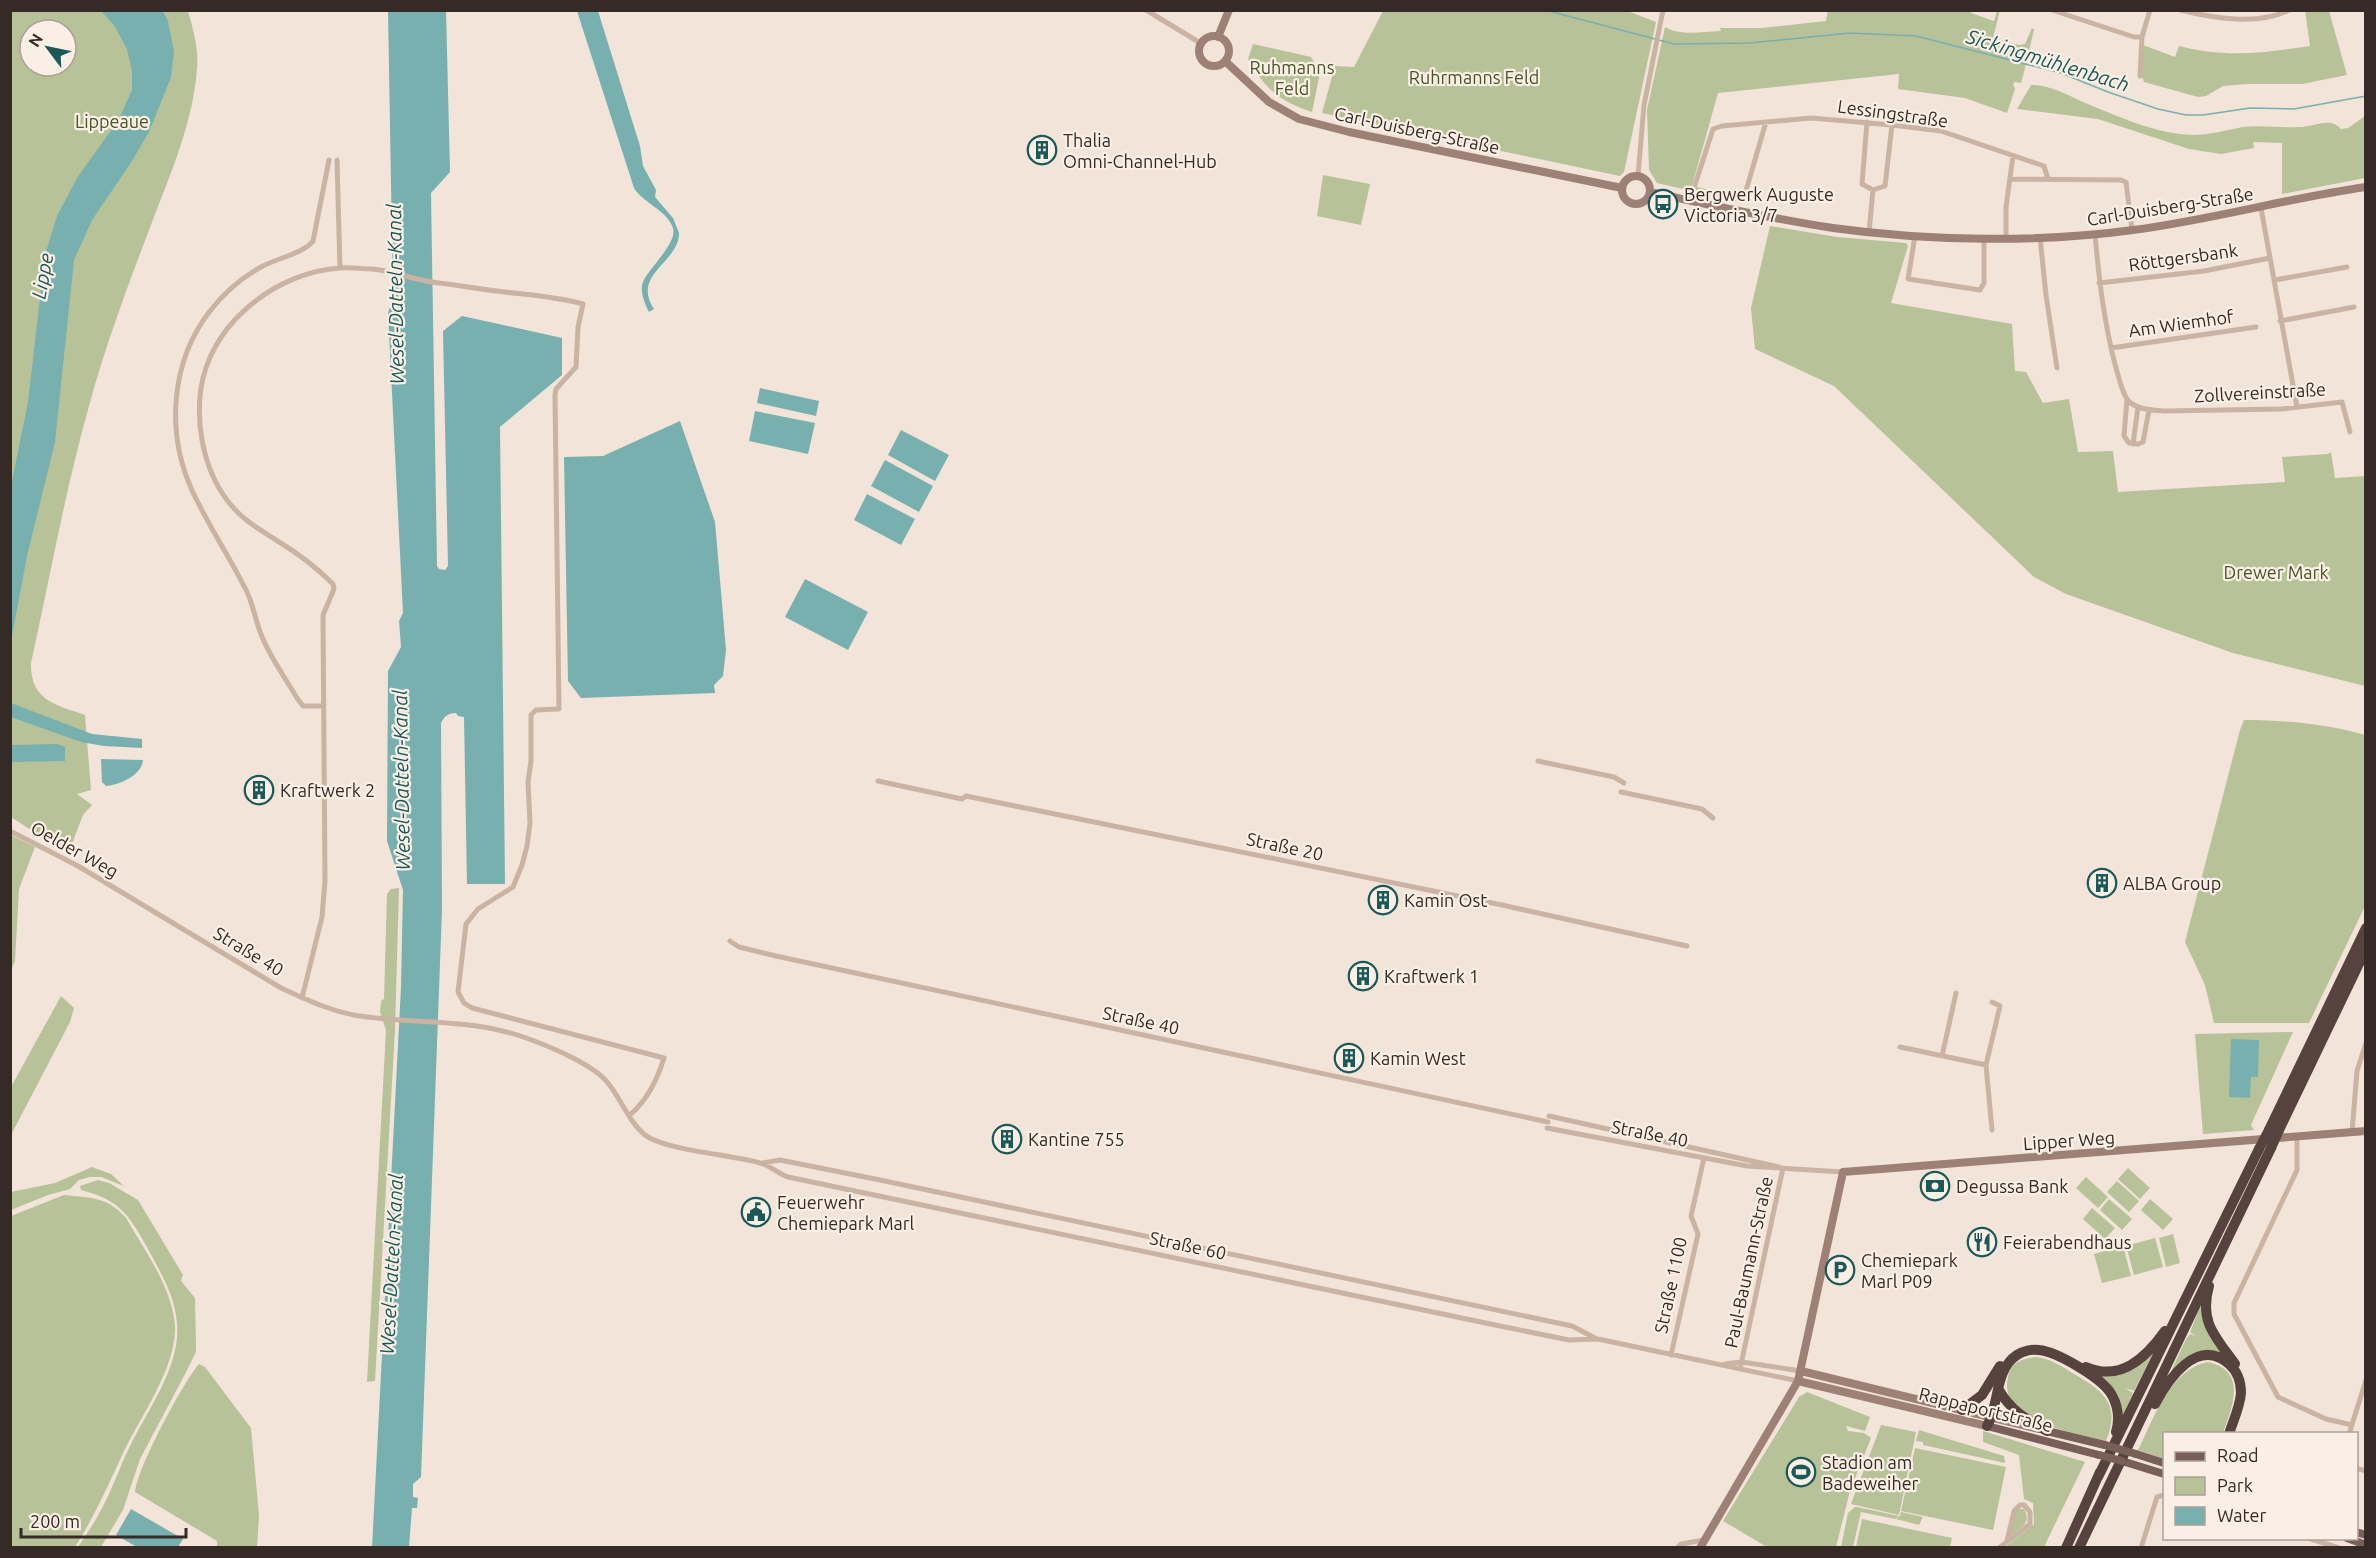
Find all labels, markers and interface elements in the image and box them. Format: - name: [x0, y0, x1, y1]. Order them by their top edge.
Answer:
- north arrow: [18, 18, 78, 78]
- water label: Sickingmühlenbach: [1963, 24, 2132, 96]
- text: N: [24, 30, 46, 50]
- park label: Ruhmanns Feld: [1250, 57, 1335, 98]
- park label: Ruhrmanns Feld: [1409, 67, 1539, 87]
- street label: Lessingstraße: [1836, 95, 1950, 131]
- street label: Carl-Duisberg-Straße: [1333, 103, 1501, 157]
- park label: Lippeaue: [75, 111, 149, 131]
- place label: Thalia Omni-Channel-Hub: [1063, 130, 1217, 171]
- building icon: Thalia Omni-Channel-Hub: [1026, 134, 1058, 166]
- street label: Carl-Duisberg-Straße: [2085, 183, 2255, 229]
- place label: Bergwerk Auguste Victoria 3/7: [1684, 184, 1834, 225]
- bus stop icon: Bergwerk Auguste Victoria 3/7: [1647, 188, 1679, 220]
- water label: Wesel-Datteln-Kanal: [382, 203, 408, 385]
- street label: Röttgersbank: [2127, 239, 2239, 275]
- water label: Lippe: [27, 251, 57, 301]
- street label: Am Wiemhof: [2127, 306, 2235, 340]
- street label: Zollvereinstraße: [2194, 379, 2326, 405]
- park label: Drewer Mark: [2223, 562, 2329, 582]
- water label: Wesel-Datteln-Kanal: [388, 689, 414, 871]
- building icon: Kraftwerk 2: [243, 774, 275, 806]
- place label: Kraftwerk 2: [280, 780, 375, 800]
- street label: Oelder Weg: [28, 817, 122, 881]
- street label: Straße 20: [1245, 828, 1325, 864]
- building icon: ALBA Group: [2086, 867, 2118, 899]
- place label: ALBA Group: [2123, 873, 2221, 893]
- building icon: Kamin Ost: [1367, 884, 1399, 916]
- place label: Kamin Ost: [1404, 890, 1487, 910]
- street label: Straße 40: [211, 922, 287, 980]
- building icon: Kraftwerk 1: [1347, 960, 1379, 992]
- place label: Kraftwerk 1: [1384, 966, 1479, 986]
- street label: Straße 40: [1101, 1002, 1181, 1038]
- building icon: Kamin West: [1333, 1042, 1365, 1074]
- place label: Kamin West: [1370, 1048, 1466, 1068]
- street label: Straße 40: [1610, 1116, 1690, 1150]
- building icon: Kantine 755: [991, 1123, 1023, 1155]
- street label: Lipper Weg: [2022, 1127, 2116, 1153]
- place label: Kantine 755: [1028, 1129, 1125, 1149]
- bank icon: Degussa Bank: [1919, 1170, 1951, 1202]
- water label: Wesel-Datteln-Kanal: [375, 1173, 407, 1355]
- street label: Paul-Baumann-Straße: [1720, 1174, 1776, 1350]
- place label: Degussa Bank: [1956, 1176, 2068, 1196]
- place label: Feuerwehr Chemiepark Marl: [777, 1192, 915, 1233]
- public building icon: Feuerwehr Chemiepark Marl: [740, 1196, 772, 1228]
- restaurant icon: Feierabendhaus: [1966, 1226, 1998, 1258]
- street label: Straße 60: [1148, 1227, 1228, 1263]
- place label: Feierabendhaus: [2003, 1232, 2132, 1252]
- street label: Straße 1100: [1650, 1235, 1690, 1335]
- place label: Chemiepark Marl P09: [1861, 1250, 1958, 1291]
- parking icon: Chemiepark Marl P09: [1824, 1254, 1856, 1286]
- street label: Rappaportstraße: [1917, 1383, 2055, 1435]
- legend: [2163, 1432, 2358, 1540]
- text: Road: [2217, 1445, 2259, 1465]
- place label: Stadion am Badeweiher: [1822, 1452, 1919, 1493]
- sports icon: Stadion am Badeweiher: [1785, 1456, 1817, 1488]
- text: Park: [2217, 1475, 2253, 1495]
- scale bar: [21, 1501, 186, 1539]
- text: Water: [2217, 1505, 2267, 1525]
- text: 200 m: [30, 1511, 80, 1531]

